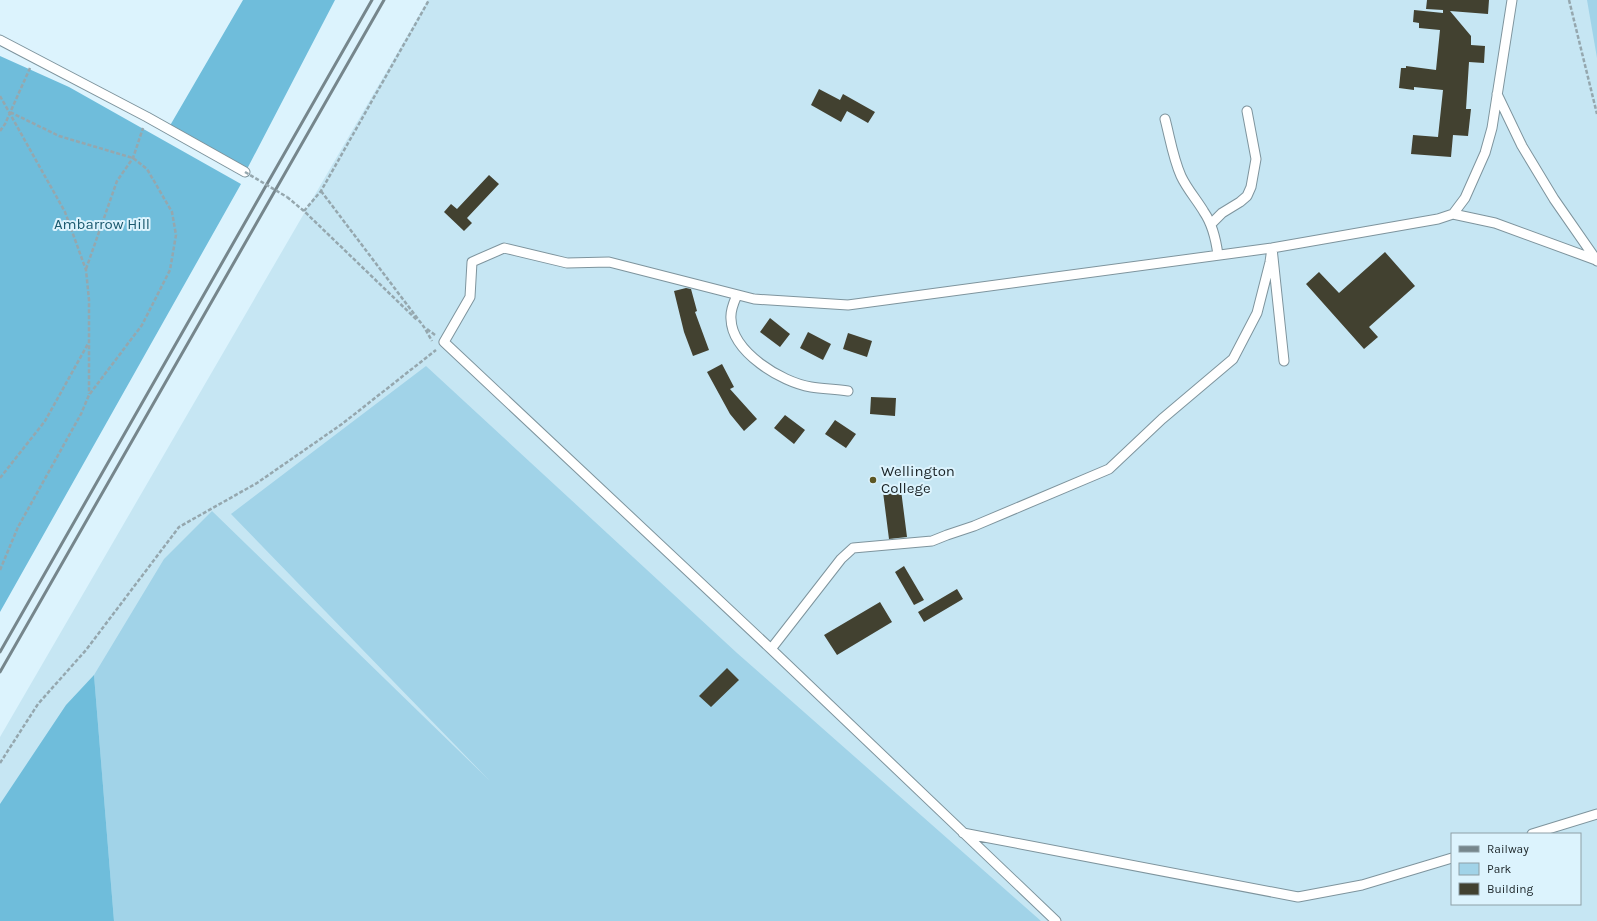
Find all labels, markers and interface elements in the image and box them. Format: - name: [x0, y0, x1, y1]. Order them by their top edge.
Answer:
- park label: Ambarrow Hill: [54, 215, 150, 233]
- place label: Wellington College: [881, 462, 955, 497]
- marker: Wellington College: [868, 475, 878, 485]
- legend: [1451, 833, 1581, 905]
- text: Railway: [1487, 842, 1529, 856]
- text: Park: [1487, 862, 1512, 876]
- text: Building: [1487, 882, 1534, 896]

